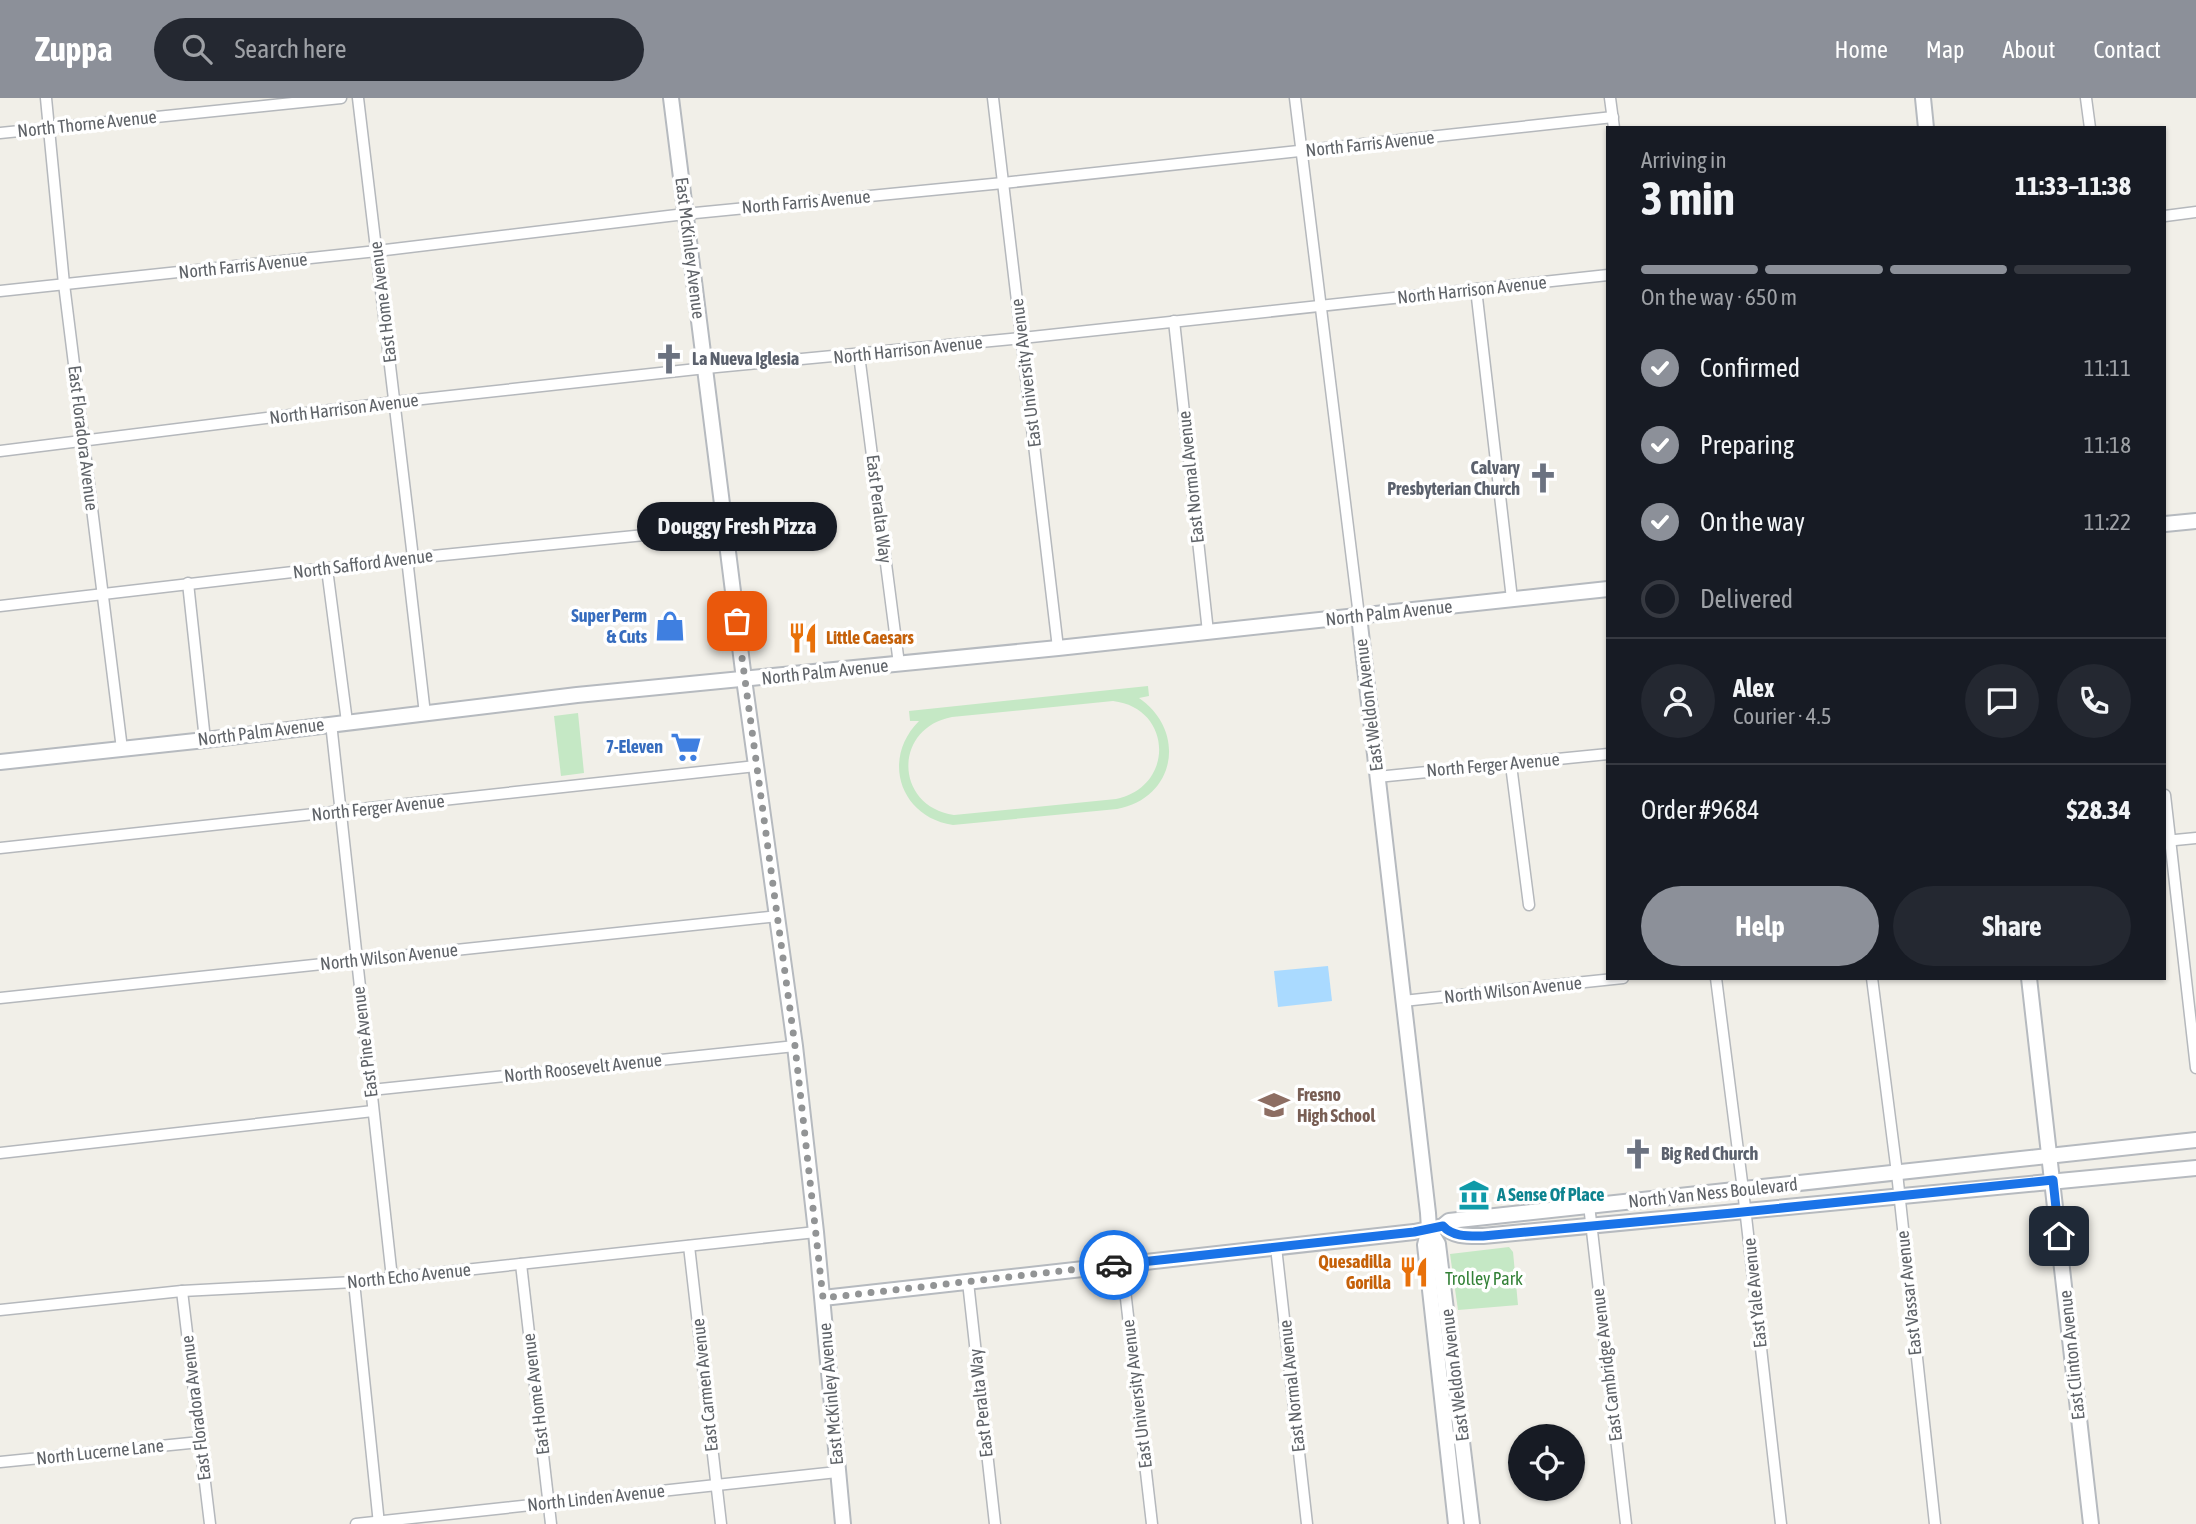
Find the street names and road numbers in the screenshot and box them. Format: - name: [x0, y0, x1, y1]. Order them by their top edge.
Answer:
- street label: North Thorne Avenue: [16, 106, 158, 141]
- street label: North Farris Avenue: [1305, 126, 1435, 161]
- street label: East McKinley Avenue: [671, 176, 710, 320]
- street label: North Farris Avenue: [741, 185, 871, 218]
- street label: East Home Avenue: [365, 240, 400, 364]
- street label: North Farris Avenue: [178, 248, 308, 283]
- street label: North Harrison Avenue: [1396, 271, 1548, 308]
- street label: East University Avenue: [1006, 298, 1045, 449]
- street label: North Harrison Avenue: [832, 331, 984, 368]
- street label: East Floradora Avenue: [64, 364, 103, 512]
- street label: North Harrison Avenue: [268, 389, 420, 428]
- street label: East Normal Avenue: [1173, 410, 1208, 544]
- street label: East Peralta Way: [862, 453, 897, 564]
- street label: North Safford Avenue: [292, 544, 434, 583]
- street label: North Palm Avenue: [1324, 595, 1453, 630]
- street label: East Weldon Avenue: [1350, 638, 1387, 773]
- street label: North Palm Avenue: [760, 654, 889, 689]
- street label: North Palm Avenue: [196, 713, 325, 750]
- street label: North Ferger Avenue: [1426, 748, 1560, 781]
- street label: North Ferger Avenue: [310, 790, 445, 825]
- street label: North Wilson Avenue: [319, 939, 459, 974]
- street label: North Wilson Avenue: [1443, 972, 1583, 1007]
- street label: East Pine Avenue: [347, 985, 382, 1099]
- street label: North Roosevelt Avenue: [503, 1049, 663, 1086]
- street label: North Van Ness Boulevard: [1627, 1173, 1799, 1212]
- street label: East Vassar Avenue: [1892, 1230, 1925, 1356]
- street label: East Yale Avenue: [1738, 1237, 1771, 1349]
- street label: North Echo Avenue: [346, 1259, 472, 1292]
- street label: East Cambridge Avenue: [1587, 1287, 1626, 1443]
- street label: East Clinton Avenue: [2054, 1289, 2089, 1421]
- street label: East Weldon Avenue: [1436, 1308, 1473, 1443]
- street label: East Carmen Avenue: [687, 1317, 722, 1453]
- street label: East University Avenue: [1117, 1319, 1156, 1470]
- street label: East Normal Avenue: [1274, 1319, 1309, 1453]
- street label: East McKinley Avenue: [814, 1322, 847, 1466]
- street label: East Home Avenue: [518, 1332, 553, 1456]
- street label: East Floradora Avenue: [176, 1334, 215, 1482]
- street label: East Peralta Way: [964, 1348, 997, 1458]
- street label: North Lucerne Lane: [35, 1434, 165, 1469]
- street label: North Linden Avenue: [526, 1480, 666, 1515]

